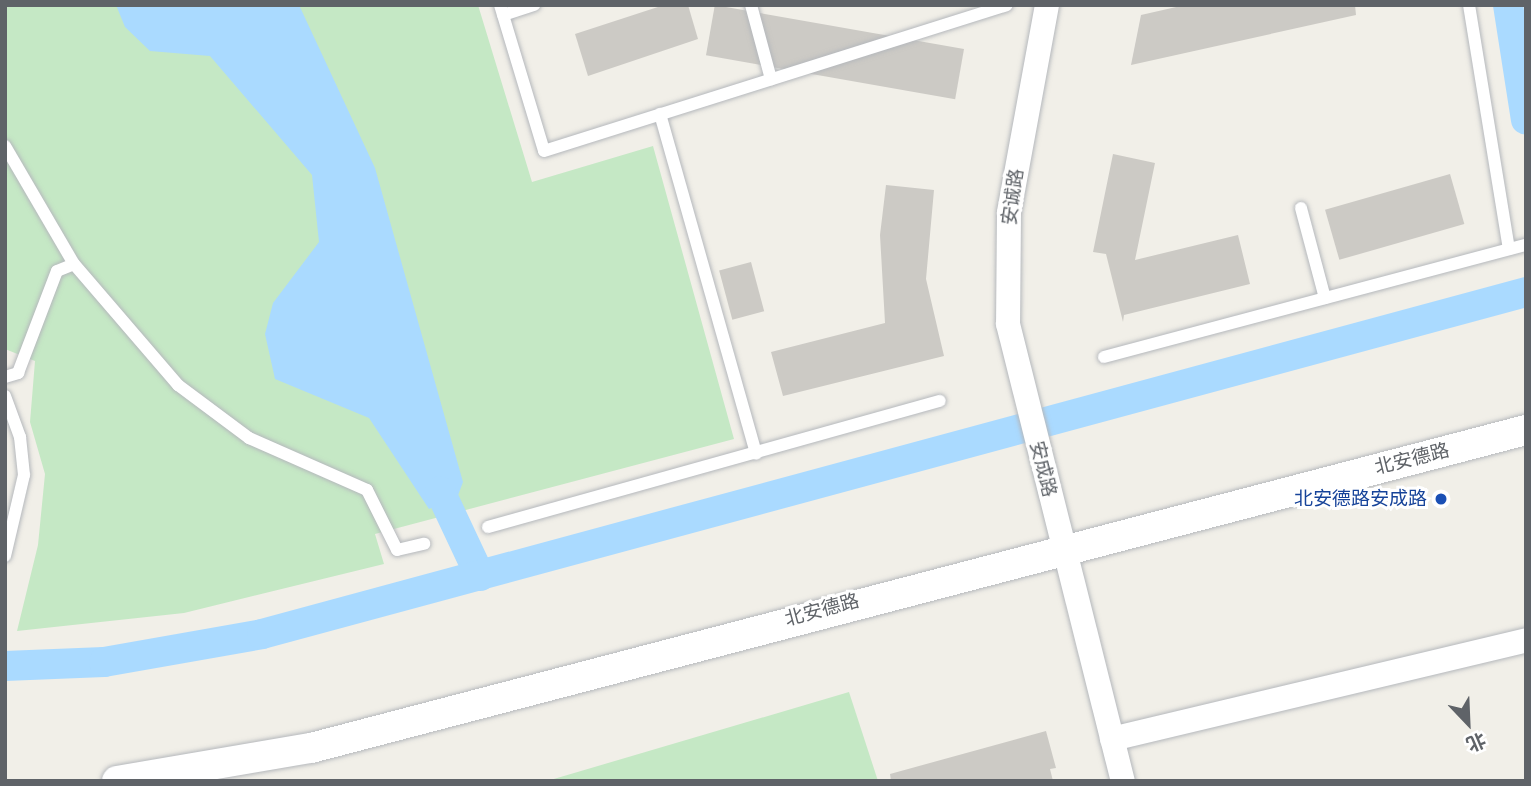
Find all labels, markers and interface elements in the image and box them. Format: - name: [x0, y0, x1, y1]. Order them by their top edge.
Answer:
- street label: 安诚路: [998, 167, 1028, 227]
- street label: 安成路: [1025, 439, 1061, 499]
- street label: 北安德路: [1372, 439, 1452, 479]
- place label: 北安德路安成路: [1294, 488, 1427, 510]
- marker: 北安德路安成路: [1433, 491, 1449, 507]
- street label: 北安德路: [782, 589, 862, 631]
- north arrow: [1433, 688, 1503, 758]
- text: 北: [1463, 728, 1490, 757]

